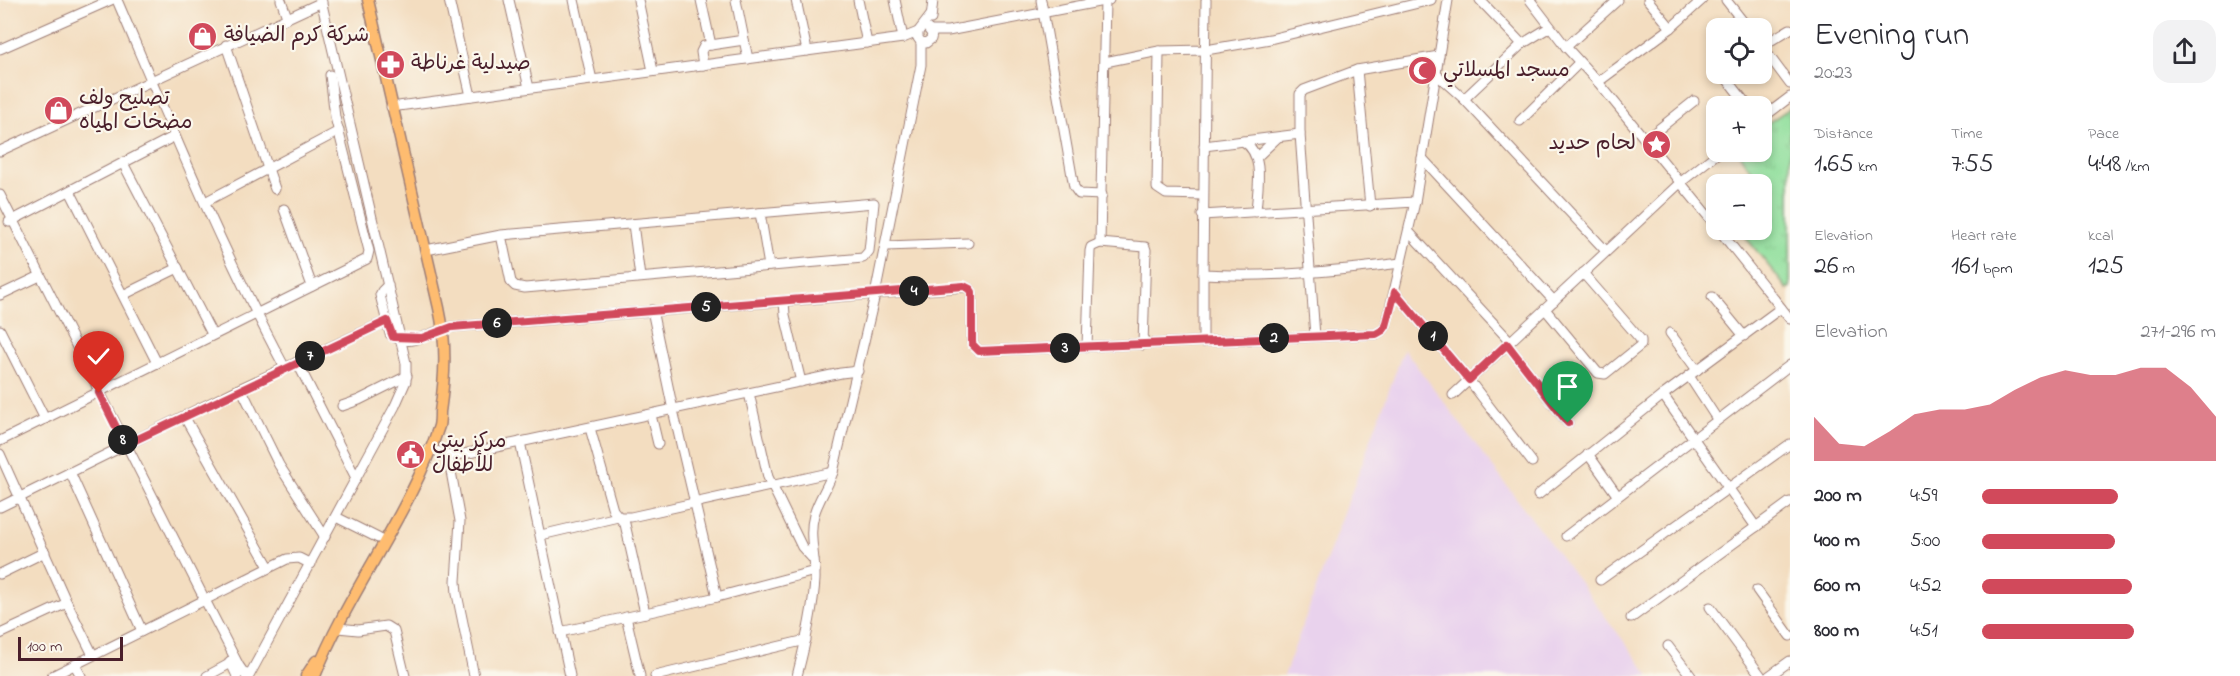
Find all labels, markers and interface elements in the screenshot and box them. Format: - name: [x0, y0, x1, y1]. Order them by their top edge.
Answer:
- text: Evening run: [1814, 12, 1969, 60]
- map controls: [1706, 18, 1772, 240]
- button: locate: [1706, 18, 1772, 84]
- shop icon: شركة كرم الضيافة: [187, 20, 219, 52]
- button: share: [2153, 20, 2216, 83]
- place label: شركة كرم الضيافة: [224, 21, 369, 51]
- pharmacy icon: صيدلية غرناطة: [374, 48, 406, 80]
- place label: صيدلية غرناطة: [411, 49, 531, 79]
- mosque icon: مسجد المسلاتي: [1406, 55, 1438, 87]
- place label: مسجد المسلاتي: [1443, 56, 1570, 88]
- text: 20:23: [1814, 59, 1852, 88]
- place label: تصليح ولف مضخات المياه: [79, 84, 192, 138]
- shop icon: تصليح ولف مضخات المياه: [42, 95, 74, 127]
- button: +: [1706, 96, 1772, 162]
- text: Distance: [1814, 122, 1873, 146]
- text: Time: [1951, 122, 1983, 146]
- text: Pace: [2088, 122, 2119, 146]
- place icon: لحام حديد: [1641, 128, 1673, 160]
- place label: لحام حديد: [1548, 129, 1636, 159]
- text: 1.65: [1814, 146, 1854, 184]
- text: 7:55: [1951, 146, 1994, 184]
- text: 4:48: [2088, 146, 2121, 184]
- text: km: [1854, 155, 1877, 179]
- text: /km: [2121, 155, 2150, 179]
- button: −: [1706, 174, 1772, 240]
- text: Elevation: [1814, 224, 1873, 248]
- text: Heart rate: [1951, 224, 2017, 248]
- text: kcal: [2088, 224, 2113, 248]
- text: 26: [1814, 248, 1838, 286]
- text: 161: [1951, 248, 1979, 286]
- text: 125: [2088, 248, 2124, 286]
- text: m: [1838, 257, 1855, 281]
- text: bpm: [1979, 257, 2013, 281]
- pin: 4: [899, 276, 929, 306]
- text: 4: [911, 279, 917, 303]
- pin: 5: [691, 292, 721, 322]
- text: 5: [701, 295, 711, 319]
- pin: 6: [482, 308, 512, 338]
- text: 6: [493, 311, 501, 335]
- text: Elevation: [1814, 318, 1888, 347]
- text: 271–296 m: [2140, 318, 2216, 347]
- pin: 1: [1418, 321, 1448, 351]
- pin: 2: [1259, 323, 1289, 353]
- text: 1: [1430, 324, 1436, 348]
- text: 2: [1270, 326, 1278, 350]
- pin: [73, 331, 124, 393]
- pin: 3: [1050, 333, 1080, 363]
- text: 3: [1062, 336, 1068, 360]
- icon: check: [82, 340, 115, 373]
- pin: 7: [295, 341, 325, 371]
- text: 7: [307, 344, 313, 368]
- pin: [1542, 361, 1593, 423]
- icon: arrive: [1551, 370, 1584, 403]
- pin: 8: [108, 425, 138, 455]
- place label: مركز بيتي للأطفال: [432, 427, 506, 481]
- text: 8: [120, 428, 126, 452]
- public building icon: مركز بيتي للأطفال: [395, 438, 427, 470]
- text: 200 m: [1814, 482, 1862, 511]
- text: 4:59: [1910, 482, 1937, 511]
- text: 400 m: [1814, 527, 1860, 556]
- text: 5:00: [1910, 527, 1940, 556]
- text: 600 m: [1814, 572, 1861, 601]
- text: 4:52: [1910, 572, 1941, 601]
- text: 800 m: [1814, 617, 1859, 646]
- text: 4:51: [1910, 617, 1938, 646]
- scale bar: [18, 634, 123, 662]
- text: 100 m: [27, 635, 62, 659]

